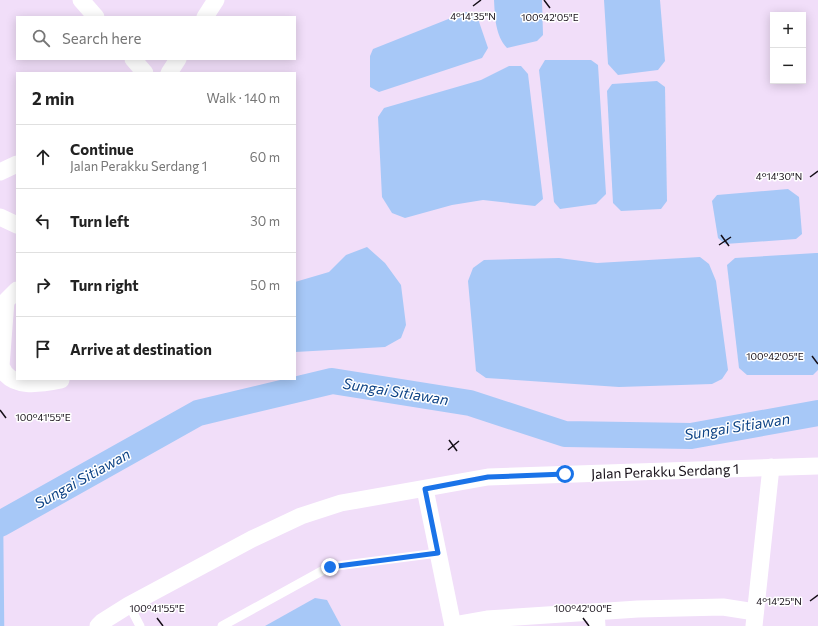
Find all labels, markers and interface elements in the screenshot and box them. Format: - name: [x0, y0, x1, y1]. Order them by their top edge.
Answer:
- text: 4°14'35"N: [450, 10, 496, 22]
- text: 100°42'05"E: [521, 11, 579, 23]
- map controls: [770, 12, 806, 84]
- button: +: [770, 12, 806, 48]
- search box: [16, 16, 296, 60]
- icon: search: [30, 27, 52, 49]
- text: Search here: [62, 29, 141, 47]
- button: −: [770, 48, 806, 84]
- text: 2 min: [32, 88, 74, 109]
- text: Walk · 140 m: [207, 90, 280, 106]
- text: Continue: [70, 140, 134, 158]
- icon: ahead: [32, 146, 54, 168]
- text: 60 m: [250, 149, 280, 165]
- text: Jalan Perakku Serdang 1: [70, 158, 207, 174]
- text: 4°14'30"N: [756, 170, 802, 182]
- icon: left: [32, 210, 54, 232]
- text: Turn left: [70, 212, 129, 230]
- text: 30 m: [250, 213, 280, 229]
- icon: right: [32, 274, 54, 296]
- text: Turn right: [70, 276, 139, 294]
- text: 50 m: [250, 277, 280, 293]
- icon: arrive: [32, 338, 54, 360]
- text: Arrive at destination: [70, 340, 212, 358]
- text: 100°42'05"E: [746, 350, 804, 362]
- water label: Sungai Sitiawan: [342, 374, 450, 408]
- water label: Sungai Sitiawan: [683, 409, 791, 443]
- text: 100°41'55"E: [15, 411, 71, 423]
- water label: Sungai Sitiawan: [31, 444, 133, 512]
- street label: Jalan Perakku Serdang 1: [591, 460, 739, 482]
- route start: [556, 465, 574, 483]
- route end: [321, 558, 339, 576]
- text: 4°14'25"N: [756, 595, 802, 607]
- text: 100°41'55"E: [129, 602, 185, 614]
- text: 100°42'00"E: [554, 602, 612, 614]

